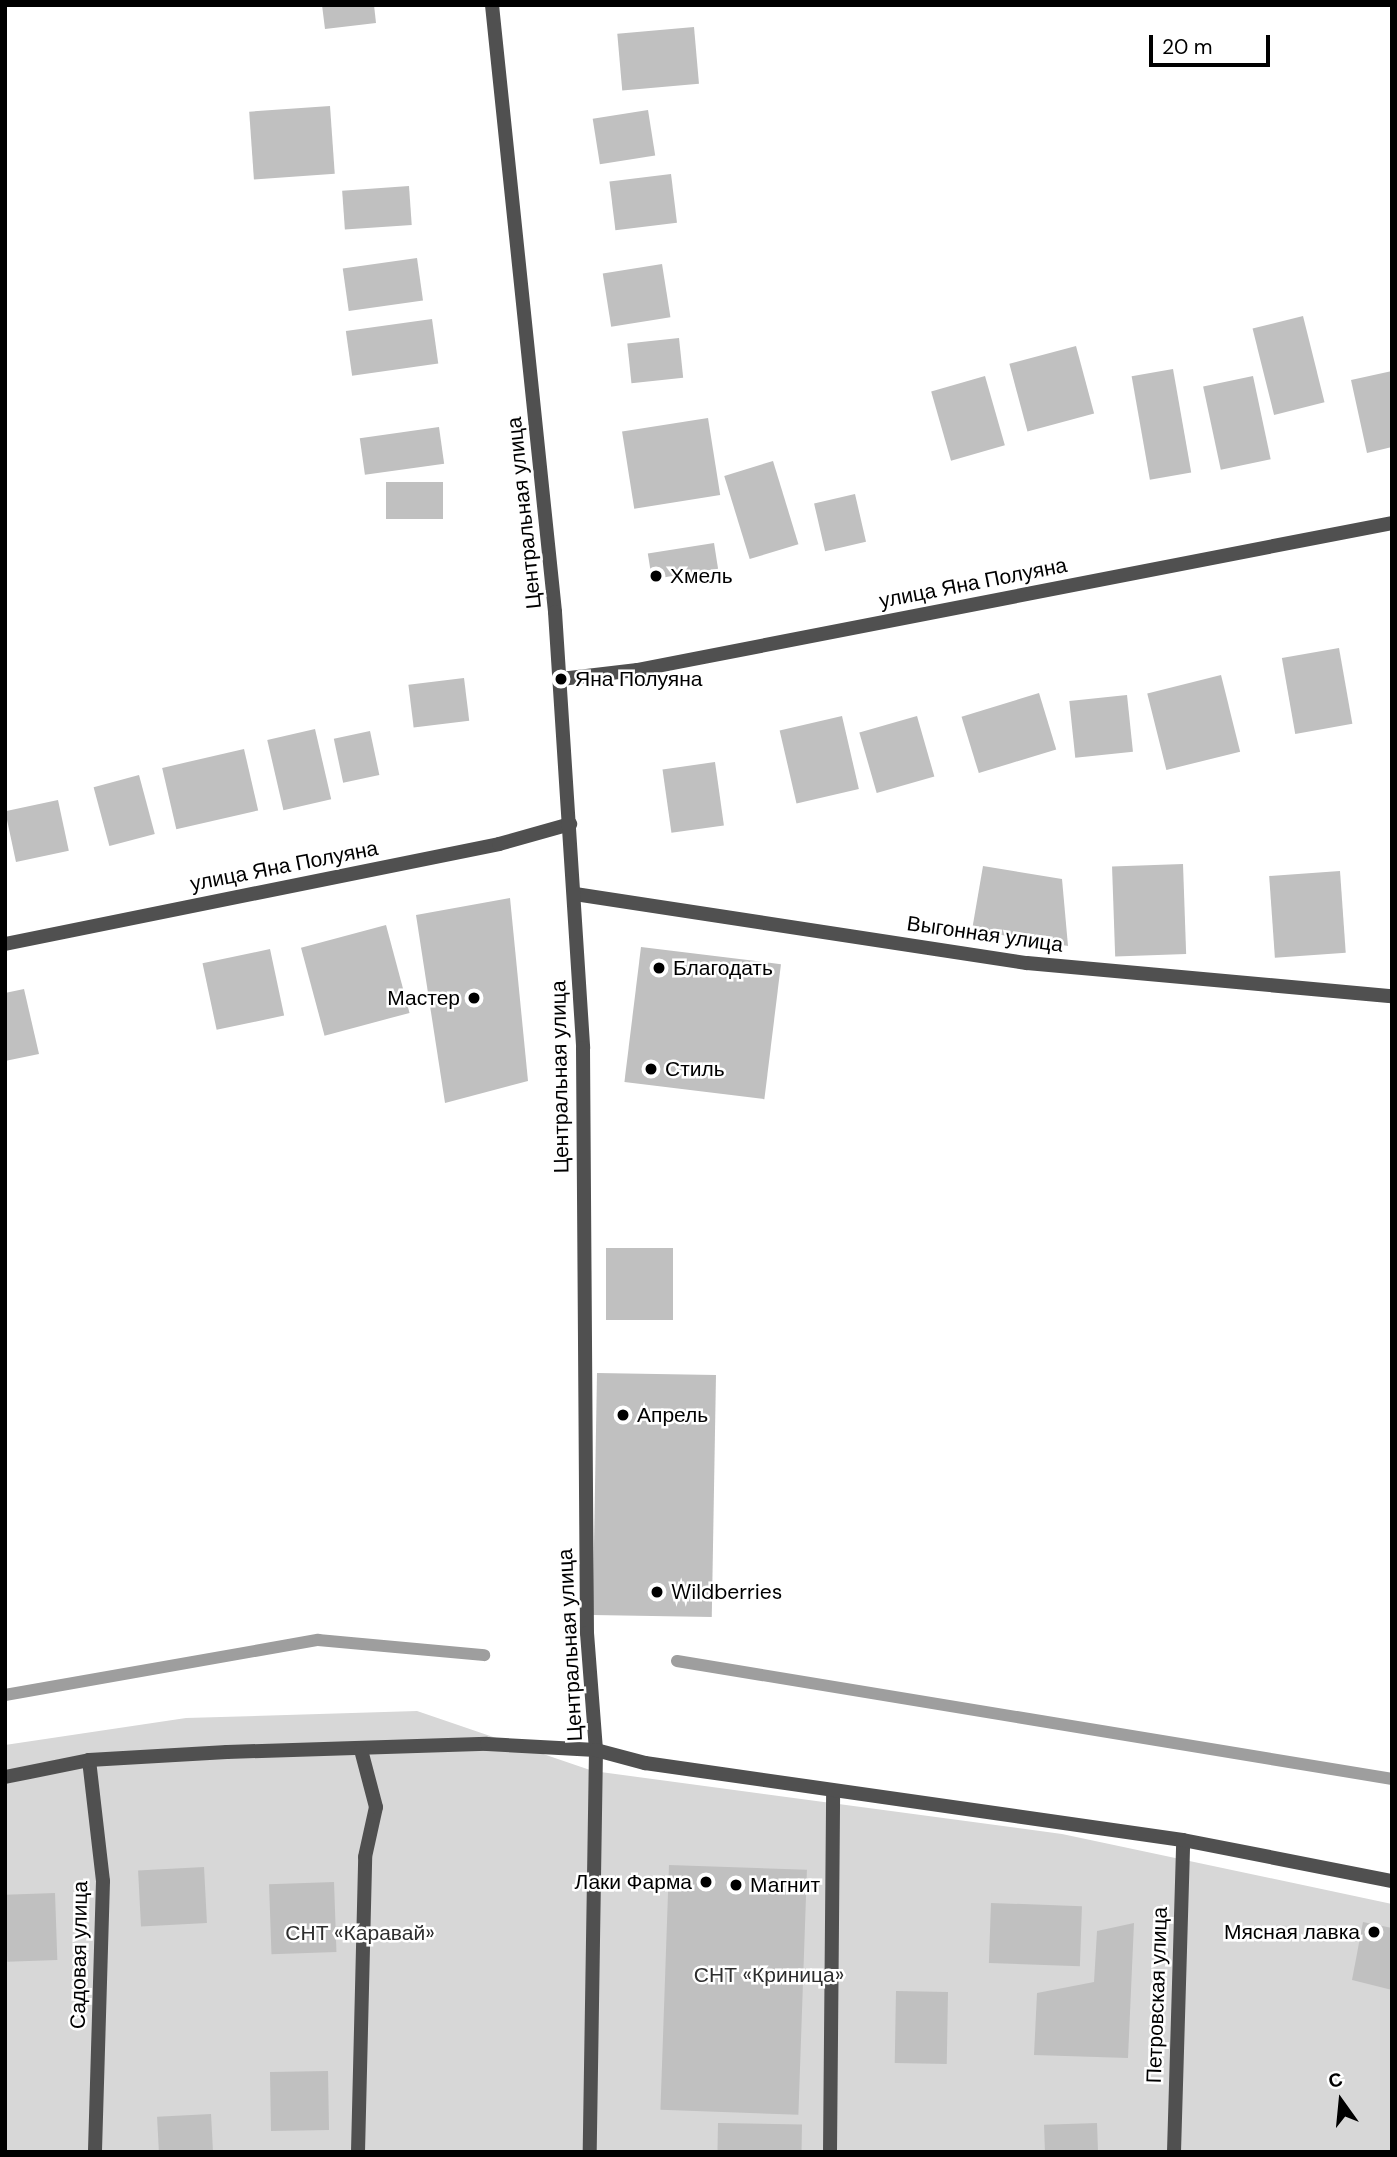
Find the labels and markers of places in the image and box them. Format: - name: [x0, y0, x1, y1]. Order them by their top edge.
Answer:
- place label: Хмель: [670, 563, 733, 589]
- marker: Хмель: [648, 568, 664, 584]
- place label: Яна Полуяна: [575, 666, 703, 692]
- marker: Яна Полуяна: [553, 671, 569, 687]
- place label: Благодать: [673, 955, 773, 981]
- marker: Благодать: [651, 960, 667, 976]
- place label: Мастер: [387, 985, 460, 1011]
- marker: Мастер: [466, 990, 482, 1006]
- place label: Стиль: [665, 1056, 725, 1082]
- marker: Стиль: [643, 1061, 659, 1077]
- place label: Апрель: [637, 1402, 708, 1428]
- marker: Апрель: [615, 1407, 631, 1423]
- place label: Wildberries: [671, 1579, 782, 1605]
- marker: Wildberries: [649, 1584, 665, 1600]
- place label: Лаки Фарма: [575, 1869, 692, 1895]
- place label: Магнит: [750, 1872, 820, 1898]
- marker: Лаки Фарма: [698, 1874, 714, 1890]
- marker: Магнит: [728, 1877, 744, 1893]
- place label: Мясная лавка: [1224, 1919, 1360, 1945]
- marker: Мясная лавка: [1366, 1924, 1382, 1940]

